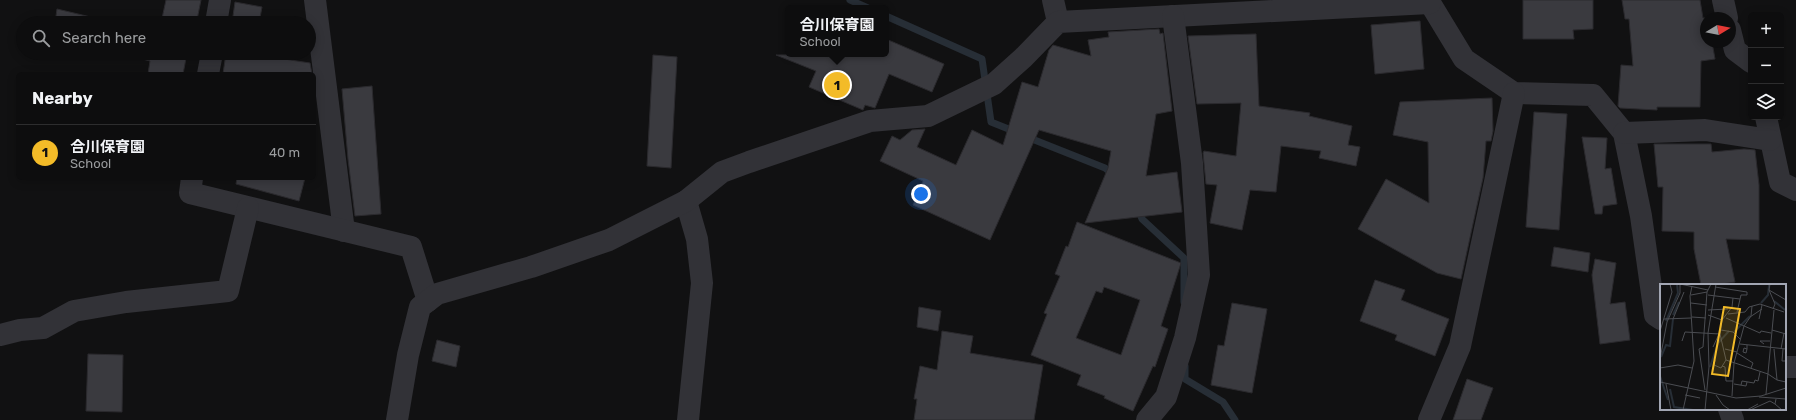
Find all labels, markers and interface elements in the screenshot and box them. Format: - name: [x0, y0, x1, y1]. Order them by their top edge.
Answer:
- popup: [785, 5, 889, 57]
- north arrow: [1700, 12, 1736, 48]
- map controls: [1748, 12, 1784, 120]
- button: +: [1748, 12, 1784, 48]
- search box: [16, 16, 316, 60]
- text: 合川保育園: [799, 16, 875, 34]
- icon: search: [30, 27, 52, 49]
- text: Search here: [62, 29, 146, 47]
- text: School: [799, 34, 841, 49]
- button: −: [1748, 48, 1784, 84]
- pin: 1: [824, 70, 850, 100]
- button: layers: [1748, 84, 1784, 120]
- text: Nearby: [32, 88, 93, 108]
- text: 合川保育園: [70, 138, 145, 156]
- text: 1: [42, 145, 48, 160]
- text: 40 m: [269, 145, 300, 160]
- text: School: [70, 156, 111, 171]
- your location: [911, 184, 931, 204]
- inset map: [1660, 284, 1786, 410]

